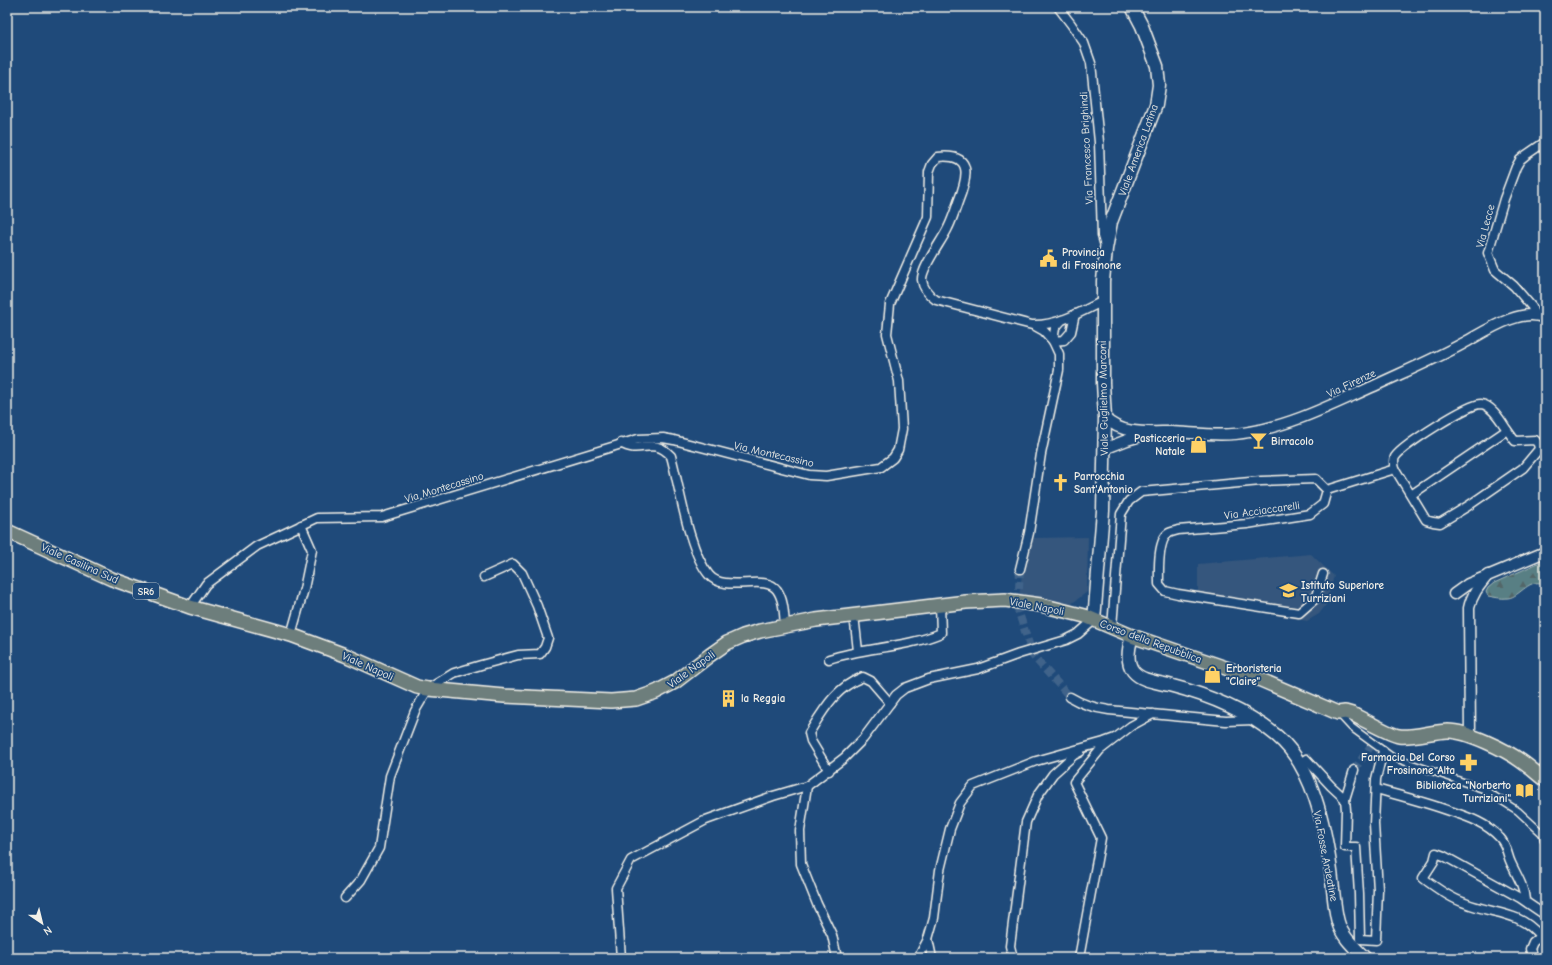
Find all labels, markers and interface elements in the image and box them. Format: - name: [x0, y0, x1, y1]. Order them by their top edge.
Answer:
- street label: Via Francesco Brighindi: [1077, 91, 1096, 204]
- street label: Viale America Latina: [1116, 103, 1161, 198]
- street label: Via Lecce: [1473, 202, 1498, 249]
- place label: Provincia di Frosinone: [1062, 246, 1122, 272]
- public building icon: Provincia di Frosinone: [1039, 248, 1059, 268]
- street label: Viale Guglielmo Marconi: [1096, 340, 1111, 456]
- street label: Via Firenze: [1325, 366, 1378, 400]
- bar icon: Birracolo: [1248, 431, 1268, 451]
- place label: Pasticceria Natale: [1134, 432, 1186, 458]
- shop icon: Pasticceria Natale: [1188, 434, 1208, 454]
- place label: Birracolo: [1271, 435, 1314, 448]
- street label: Via Montecassino: [733, 439, 815, 470]
- street label: Via Montecassino: [403, 469, 485, 506]
- place label: Parrocchia Sant'Antonio: [1074, 470, 1133, 496]
- church icon: Parrocchia Sant'Antonio: [1051, 472, 1071, 492]
- street label: Via Acciaccarelli: [1223, 499, 1301, 522]
- street label: Viale Casilina Sud: [39, 541, 121, 586]
- place label: Istituto Superiore Turriziani: [1301, 579, 1384, 605]
- school or university icon: Istituto Superiore Turriziani: [1278, 581, 1298, 601]
- road number: SR6: [133, 583, 159, 599]
- street label: Viale Napoli: [1009, 595, 1065, 618]
- street label: Corso della Repubblica: [1098, 617, 1204, 666]
- street label: Viale Napoli: [665, 648, 717, 691]
- street label: Viale Napoli: [340, 649, 396, 684]
- place label: Erboristeria "Claire": [1226, 662, 1282, 688]
- shop icon: Erboristeria "Claire": [1203, 664, 1223, 684]
- building icon: la Reggia: [718, 688, 738, 708]
- place label: la Reggia: [741, 692, 785, 705]
- place label: Farmacia Del Corso Frosinone Alta: [1361, 751, 1455, 777]
- pharmacy icon: Farmacia Del Corso Frosinone Alta: [1458, 753, 1478, 773]
- place label: Biblioteca "Norberto Turriziani": [1416, 779, 1511, 805]
- library icon: Biblioteca "Norberto Turriziani": [1514, 781, 1534, 801]
- street label: Via Fosse Ardeatine: [1310, 810, 1341, 903]
- north arrow: [22, 903, 62, 943]
- text: N: [41, 923, 54, 938]

